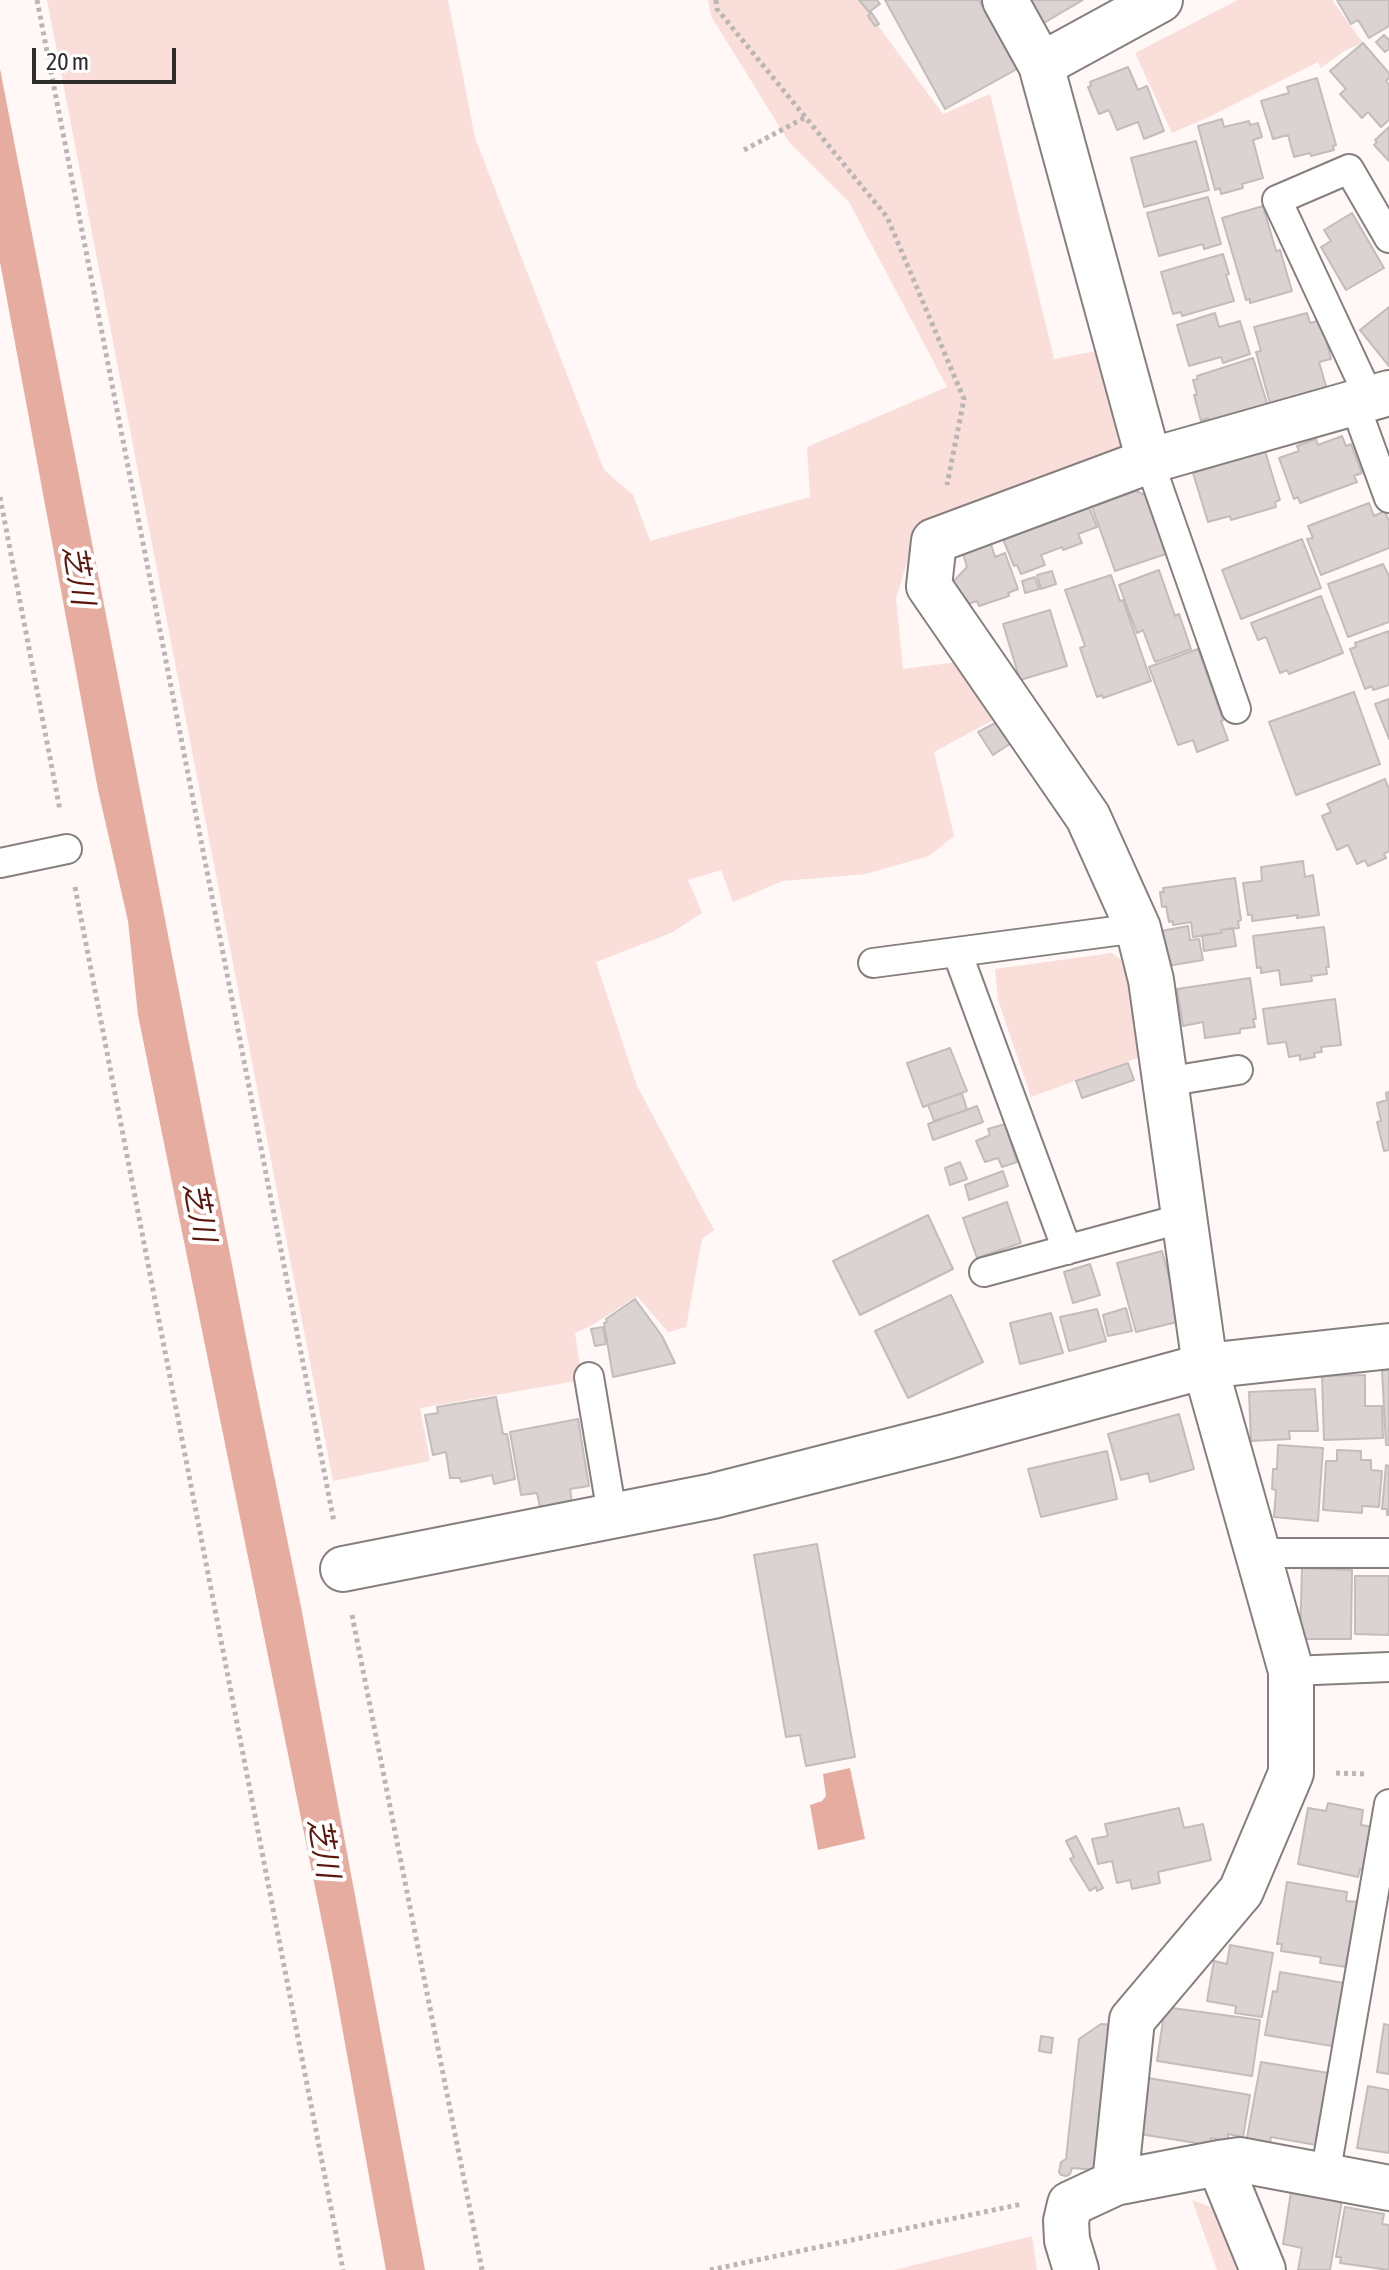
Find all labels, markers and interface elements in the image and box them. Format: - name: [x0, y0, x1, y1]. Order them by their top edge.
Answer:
- scale bar: [36, 32, 180, 82]
- text: 20 m: [46, 48, 89, 75]
- water label: 芝川: [55, 542, 101, 608]
- water label: 芝川: [176, 1179, 222, 1245]
- water label: 芝川: [300, 1815, 346, 1881]

